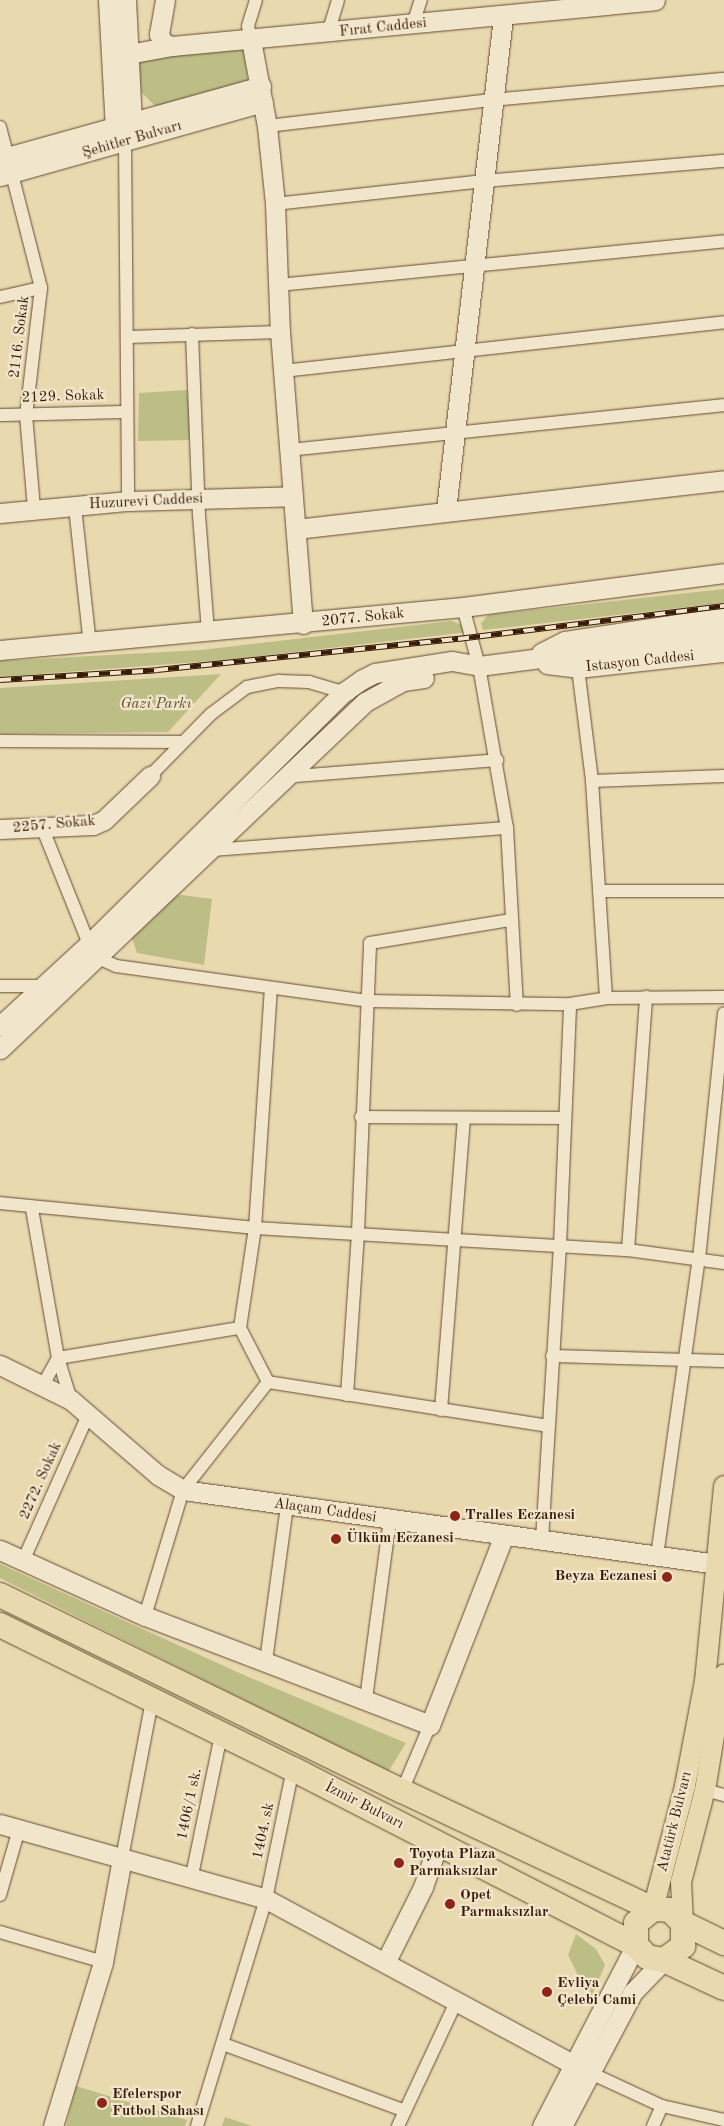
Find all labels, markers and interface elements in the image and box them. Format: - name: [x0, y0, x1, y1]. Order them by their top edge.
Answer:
- street label: Fırat Caddesi: [338, 14, 428, 42]
- street label: Şehitler Bulvarı: [80, 117, 184, 163]
- street label: 2116. Sokak: [6, 295, 34, 379]
- street label: 2129. Sokak: [21, 387, 105, 407]
- street label: Huzurevi Caddesi: [88, 490, 204, 514]
- street label: 2077. Sokak: [321, 605, 405, 631]
- street label: Istasyon Caddesi: [585, 647, 695, 677]
- park label: Gazi Parkı: [121, 696, 191, 714]
- street label: 2257. Sokak: [12, 812, 96, 838]
- street label: 2272. Sokak: [16, 1439, 66, 1523]
- street label: Alaçam Caddesi: [272, 1495, 378, 1527]
- place label: Tralles Eczanesi: [465, 1507, 575, 1525]
- marker: Tralles Eczanesi: [449, 1510, 461, 1522]
- place label: Ülküm Eczanesi: [346, 1530, 454, 1548]
- marker: Ülküm Eczanesi: [330, 1533, 342, 1545]
- place label: Beyza Eczanesi: [554, 1568, 657, 1586]
- marker: Beyza Eczanesi: [661, 1571, 673, 1583]
- street label: 1406/1 sk.: [174, 1766, 206, 1842]
- street label: Atatürk Bulvarı: [654, 1770, 696, 1874]
- street label: İzmir Bulvarı: [321, 1778, 407, 1834]
- street label: 1404. sk: [249, 1801, 279, 1861]
- place label: Toyota Plaza Parmaksızlar: [409, 1845, 498, 1880]
- marker: Toyota Plaza Parmaksızlar: [393, 1857, 405, 1869]
- place label: Opet Parmaksızlar: [460, 1886, 549, 1921]
- marker: Opet Parmaksızlar: [444, 1898, 456, 1910]
- place label: Evliya Çelebi Cami: [557, 1974, 636, 2009]
- marker: Evliya Çelebi Cami: [541, 1986, 553, 1998]
- place label: Efelerspor Futbol Sahası: [112, 2085, 204, 2120]
- marker: Efelerspor Futbol Sahası: [96, 2097, 108, 2109]

